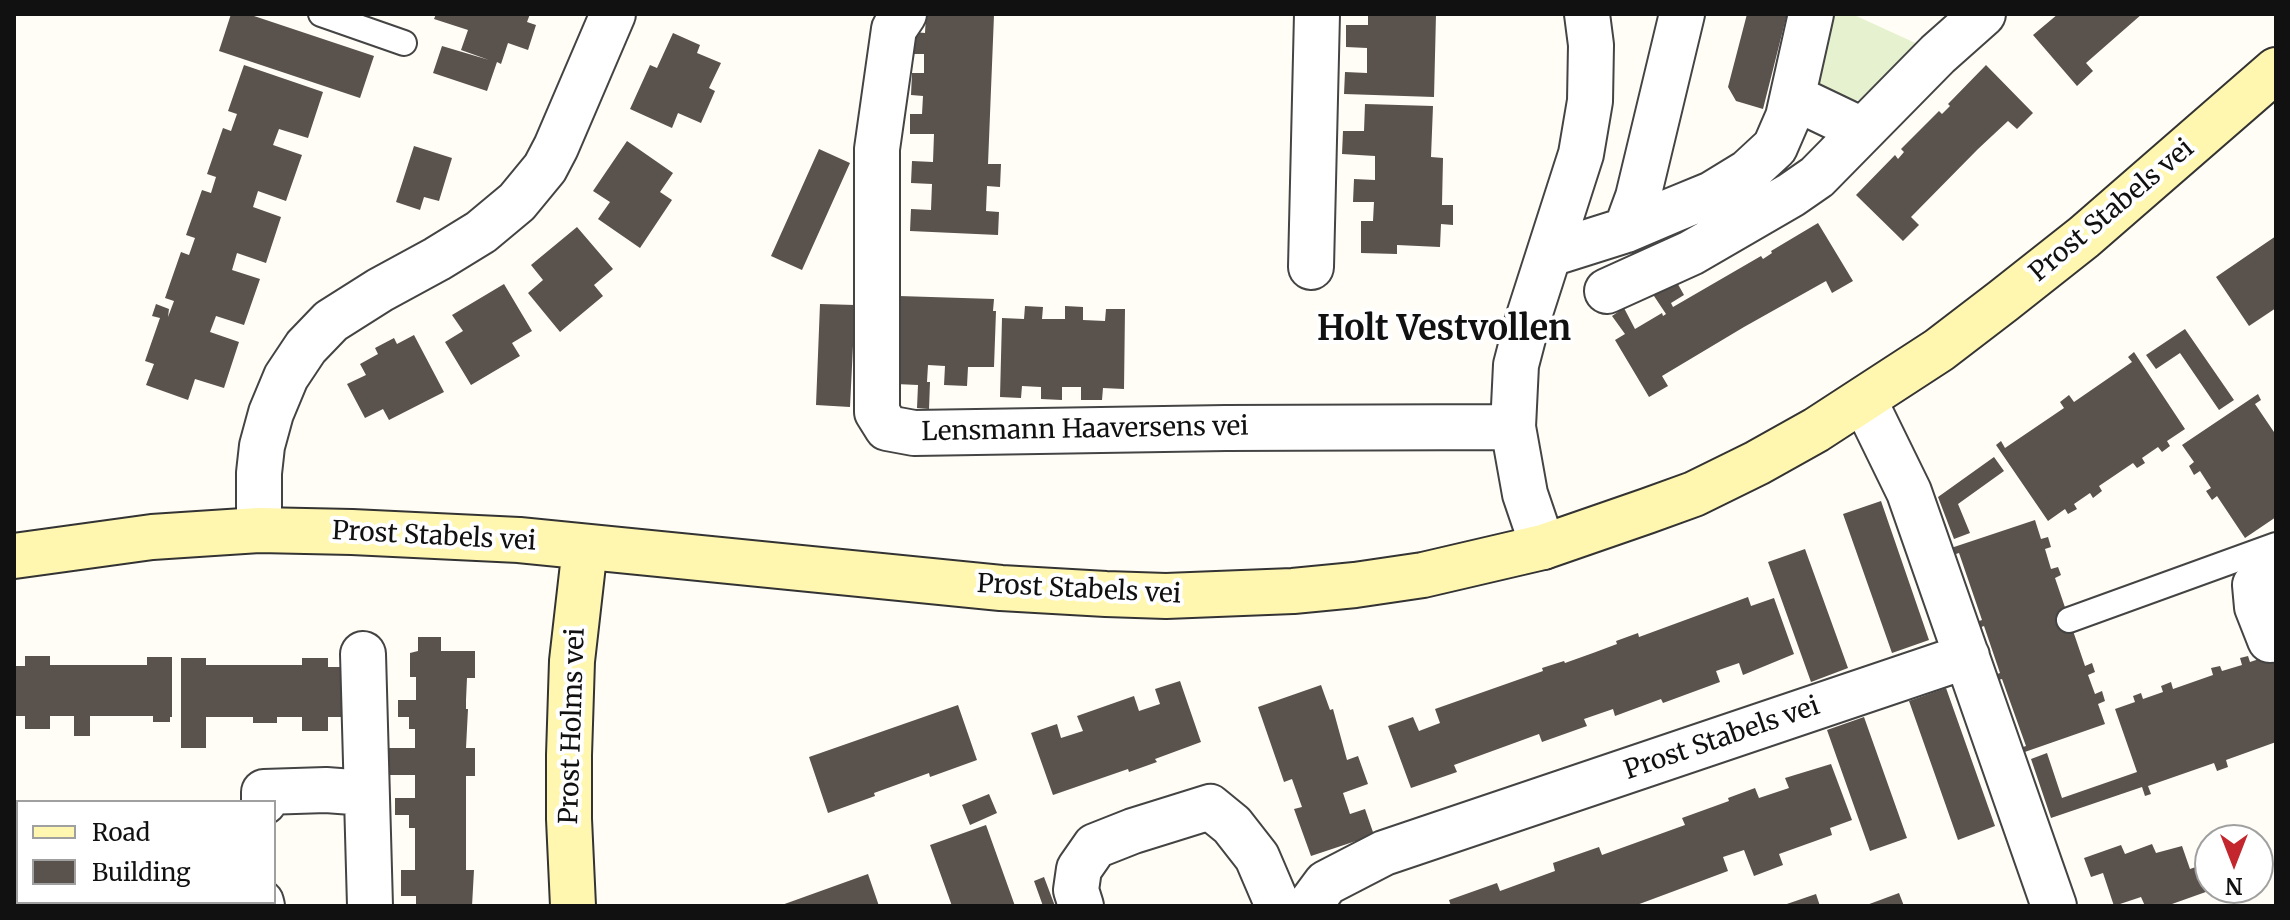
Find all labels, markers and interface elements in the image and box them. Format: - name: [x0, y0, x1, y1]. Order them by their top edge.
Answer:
- street label: Prost Stabels vei: [2024, 133, 2200, 289]
- district label: Holt Vestvollen: [1317, 310, 1571, 350]
- street label: Lensmann Haaversens vei: [921, 412, 1249, 448]
- street label: Prost Stabels vei: [331, 516, 537, 558]
- street label: Prost Stabels vei: [976, 569, 1182, 611]
- street label: Prost Holms vei: [554, 627, 592, 825]
- street label: Prost Stabels vei: [1620, 691, 1824, 787]
- legend: [16, 800, 276, 904]
- text: Road: [92, 817, 150, 848]
- north arrow: [2194, 824, 2274, 904]
- text: Building: [92, 857, 191, 888]
- text: N: [2225, 872, 2243, 900]

